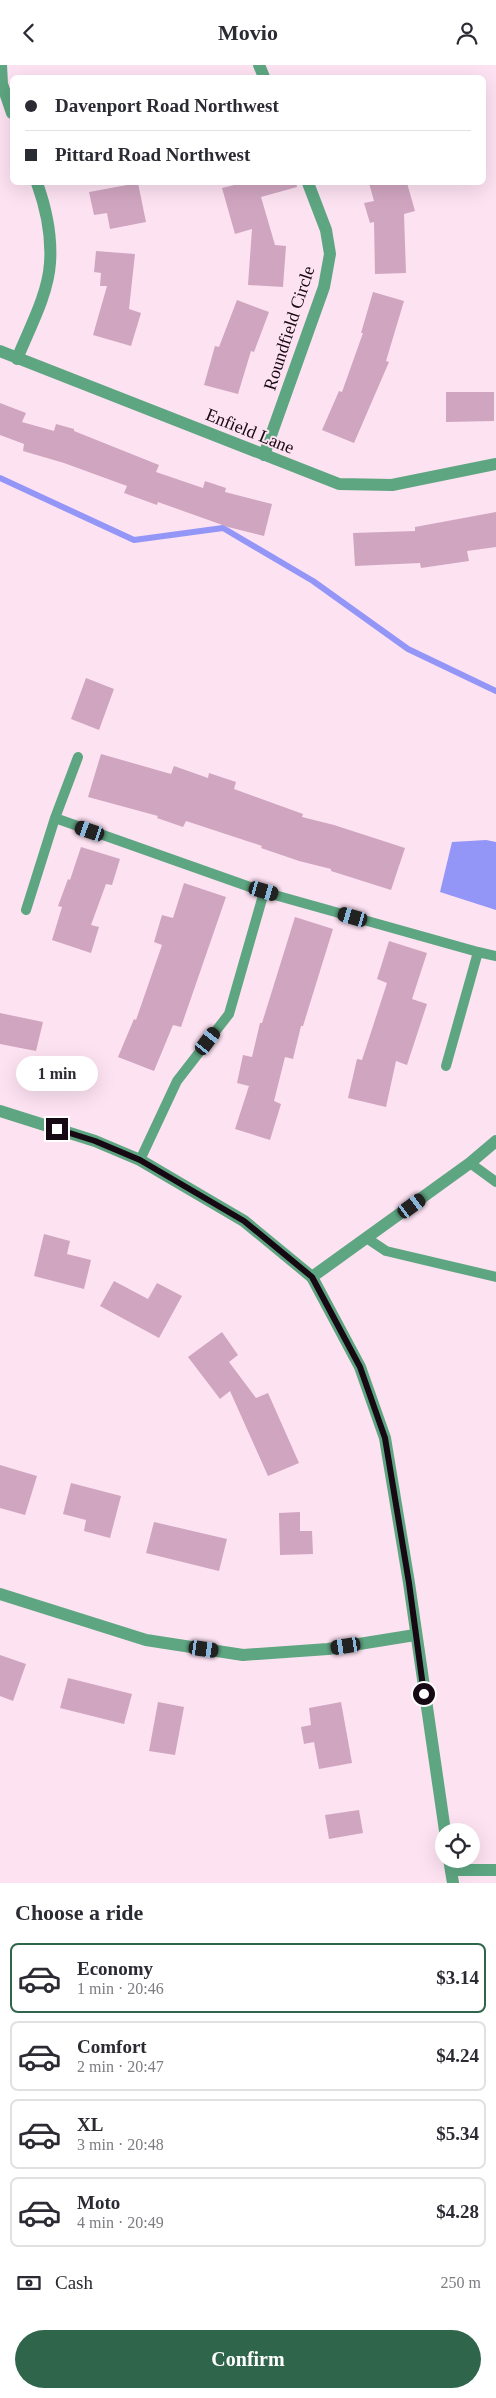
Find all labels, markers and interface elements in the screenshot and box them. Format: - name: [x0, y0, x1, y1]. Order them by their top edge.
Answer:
- icon: back: [15, 19, 43, 47]
- icon: person: [453, 19, 481, 47]
- text: Movio: [218, 20, 278, 45]
- text: Davenport Road Northwest: [55, 95, 279, 116]
- text: Pittard Road Northwest: [55, 144, 250, 165]
- street label: Roundfield Circle: [259, 263, 319, 393]
- street label: Enfield Lane: [203, 404, 297, 458]
- car: [73, 819, 106, 843]
- car: [247, 880, 280, 902]
- car: [336, 906, 369, 928]
- car: [192, 1025, 223, 1057]
- callout: 1 min: [16, 1057, 98, 1091]
- text: 1 min: [38, 1065, 76, 1082]
- route end: [46, 1118, 68, 1140]
- car: [395, 1191, 428, 1221]
- car: [330, 1636, 361, 1656]
- car: [188, 1639, 219, 1659]
- route start: [413, 1683, 435, 1705]
- map controls: [435, 1823, 480, 1868]
- button: locate: [435, 1823, 480, 1868]
- text: Choose a ride: [15, 1900, 143, 1925]
- icon: car: [17, 1956, 62, 2001]
- text: Economy: [77, 1958, 153, 1979]
- text: $3.14: [436, 1967, 479, 1988]
- text: 1 min · 20:46: [77, 1980, 164, 1997]
- icon: car: [17, 2034, 62, 2079]
- text: Comfort: [77, 2036, 147, 2057]
- text: $4.24: [436, 2045, 479, 2066]
- text: 2 min · 20:47: [77, 2058, 164, 2075]
- icon: car: [17, 2112, 62, 2157]
- text: XL: [77, 2114, 103, 2135]
- text: $5.34: [436, 2123, 479, 2144]
- text: 3 min · 20:48: [77, 2136, 164, 2153]
- icon: car: [17, 2190, 62, 2235]
- text: Moto: [77, 2192, 120, 2213]
- text: $4.28: [436, 2201, 479, 2222]
- text: 4 min · 20:49: [77, 2214, 164, 2231]
- icon: cash: [15, 2269, 43, 2297]
- text: Cash: [55, 2272, 93, 2293]
- text: 250 m: [441, 2274, 481, 2291]
- button: Confirm: [15, 2330, 481, 2388]

